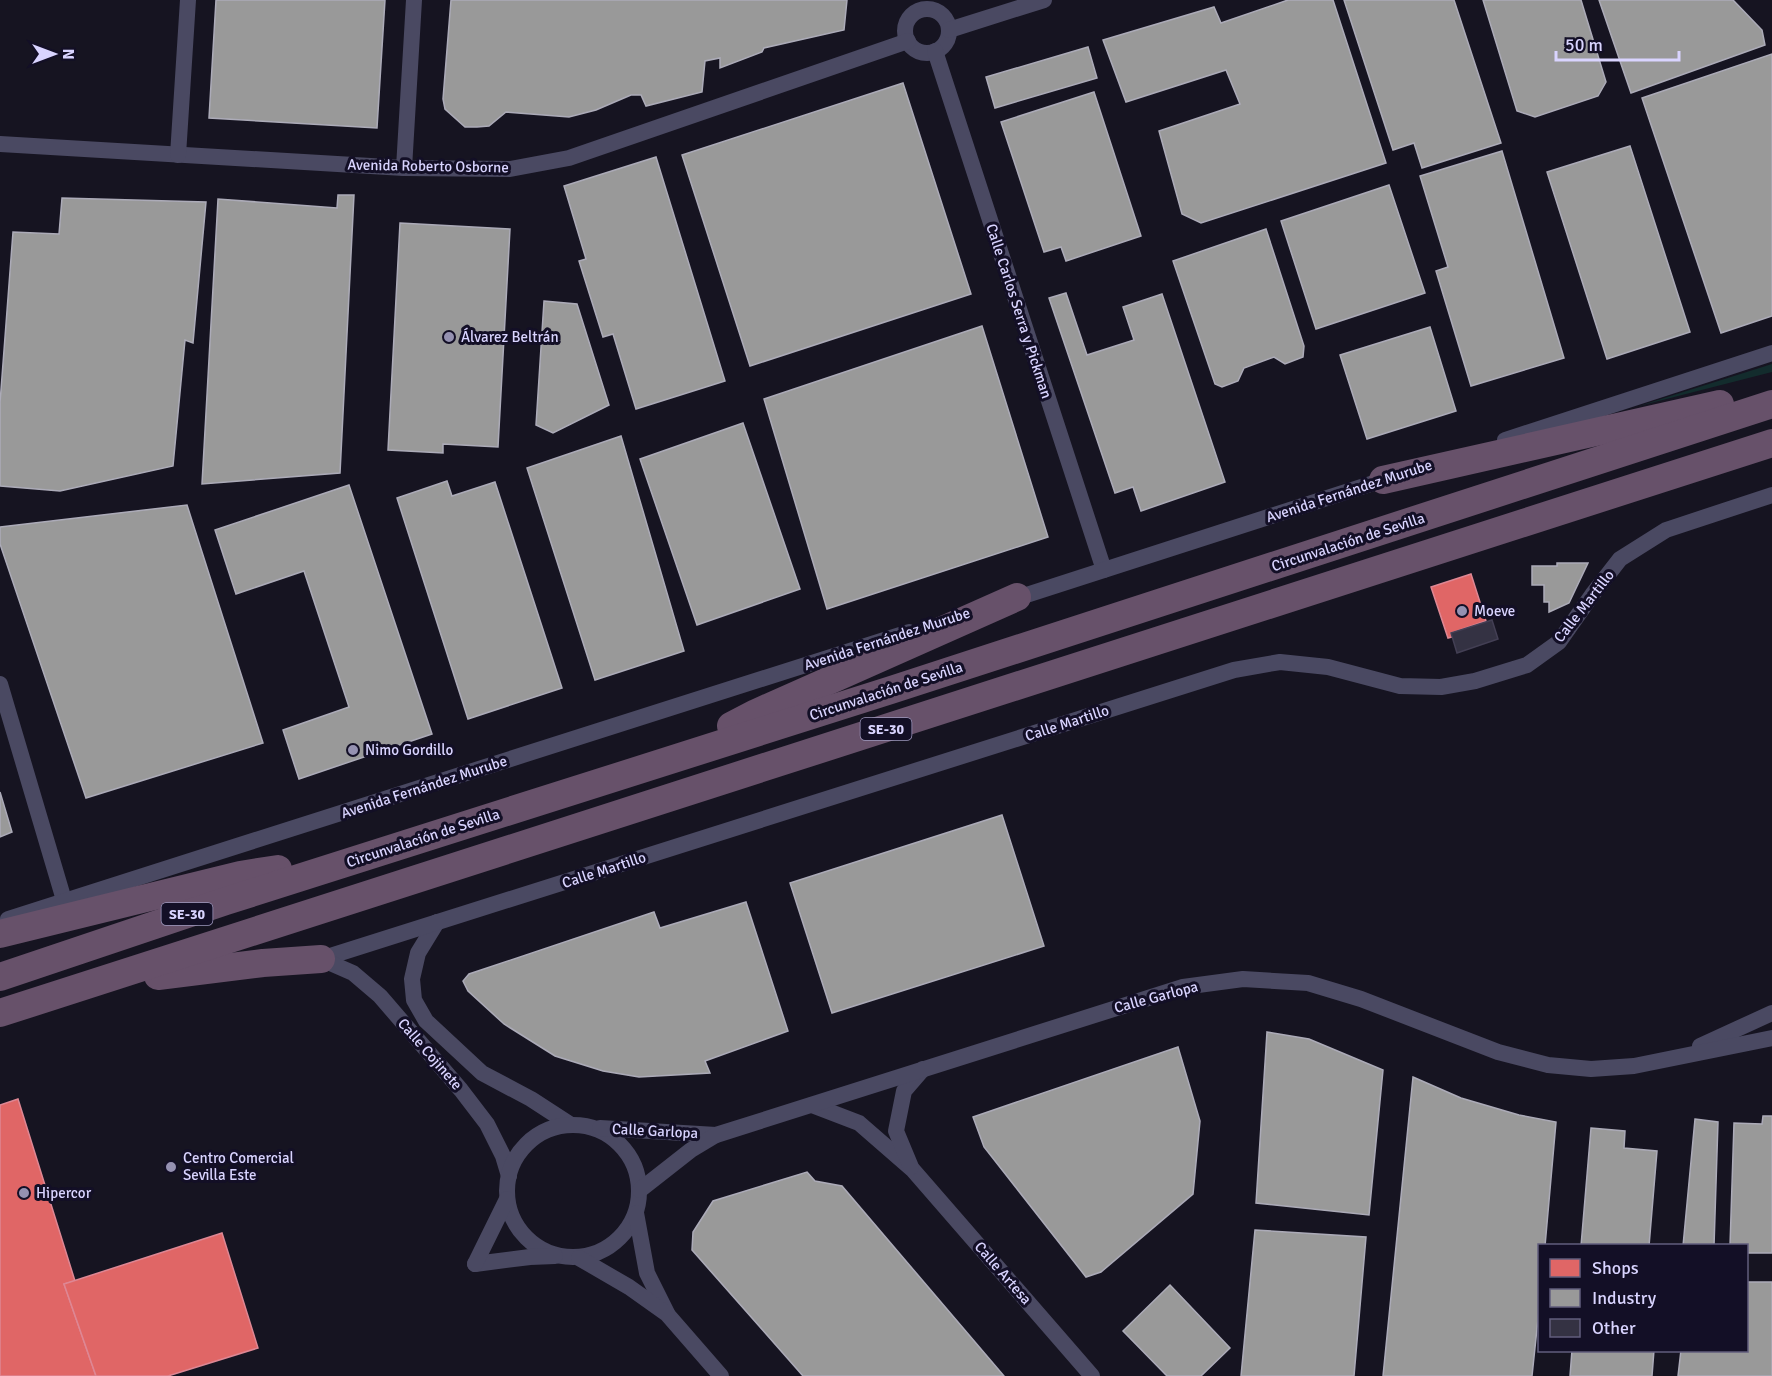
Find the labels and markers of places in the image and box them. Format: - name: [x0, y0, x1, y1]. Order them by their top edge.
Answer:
- place label: Álvarez Beltrán: [461, 327, 559, 346]
- marker: Álvarez Beltrán: [442, 330, 456, 344]
- place label: Moeve: [1474, 602, 1515, 620]
- marker: Moeve: [1455, 604, 1469, 618]
- place label: Nimo Gordillo: [365, 741, 454, 759]
- marker: Nimo Gordillo: [346, 743, 360, 757]
- place label: Centro Comercial Sevilla Este: [183, 1149, 294, 1184]
- marker: Centro Comercial Sevilla Este: [164, 1160, 178, 1174]
- place label: Hipercor: [36, 1184, 92, 1202]
- marker: Hipercor: [17, 1186, 31, 1200]

